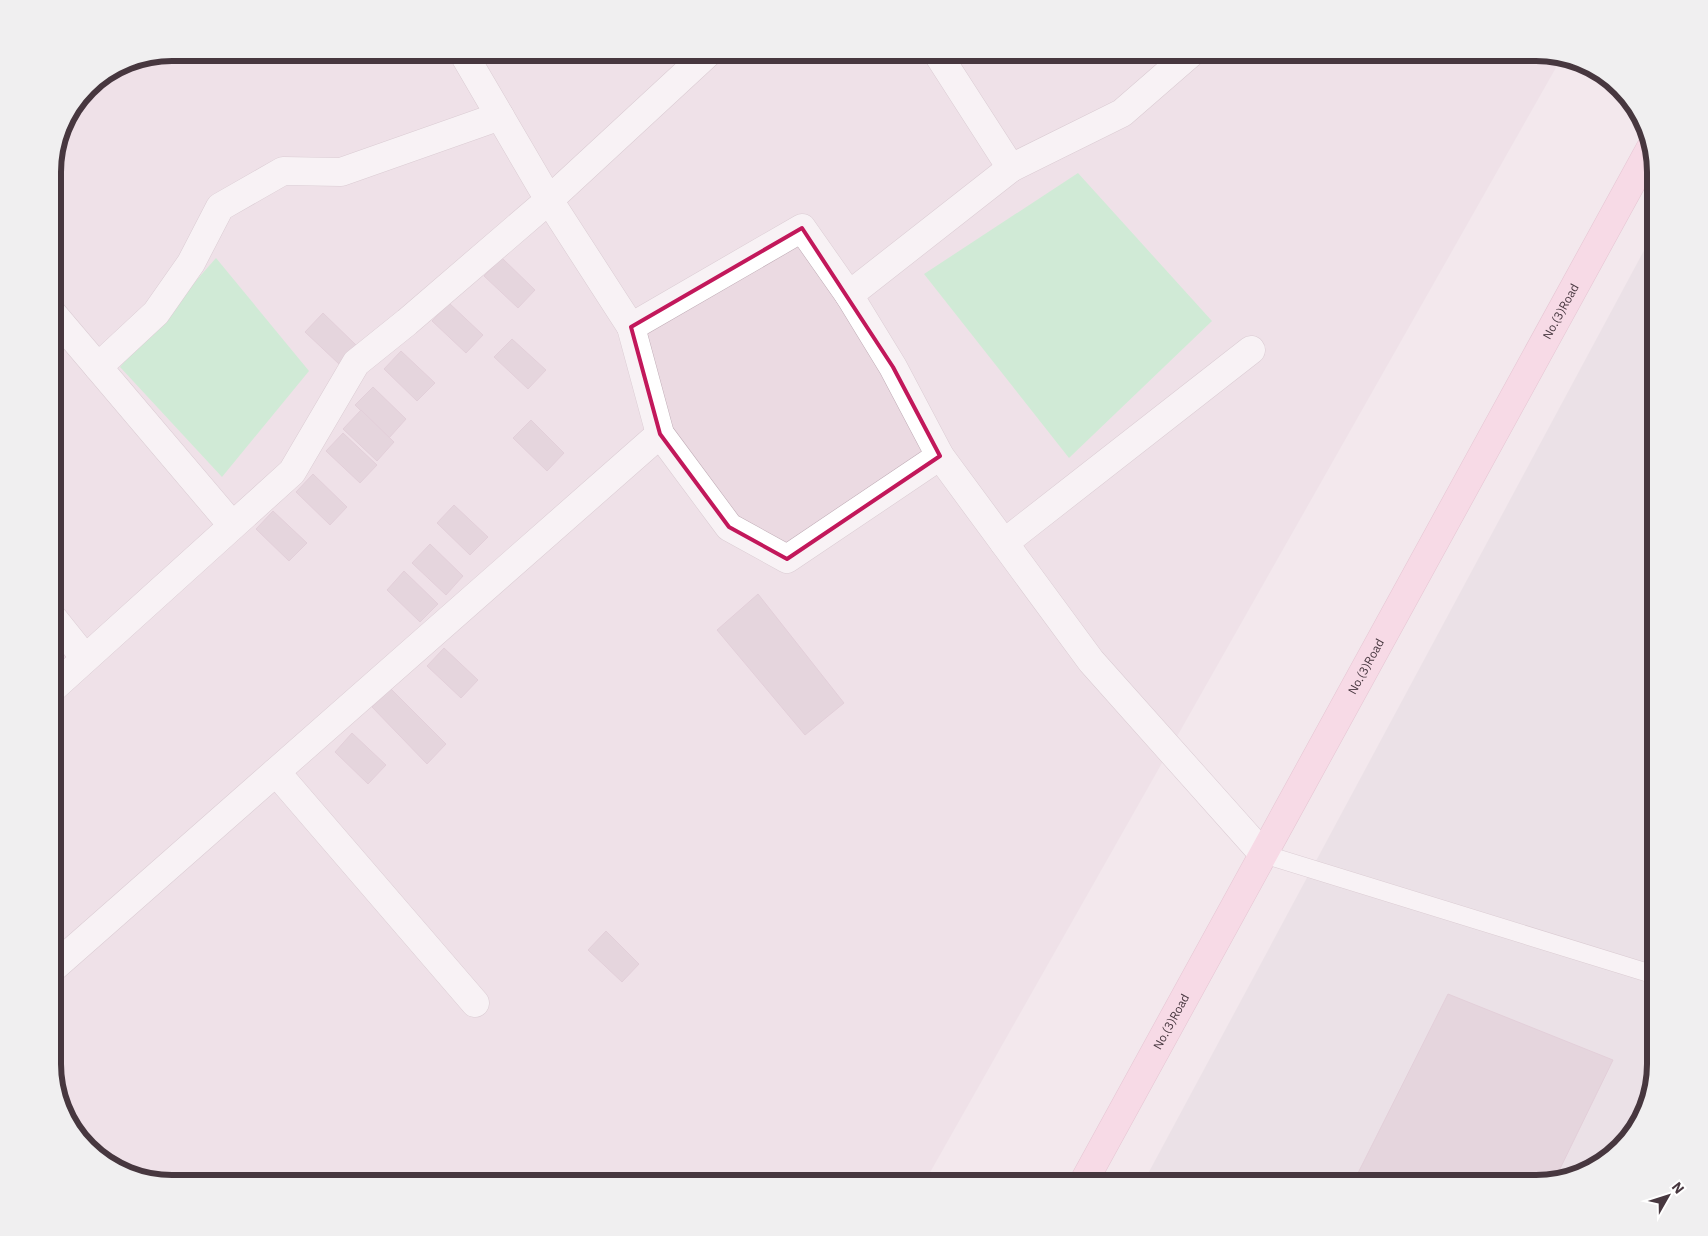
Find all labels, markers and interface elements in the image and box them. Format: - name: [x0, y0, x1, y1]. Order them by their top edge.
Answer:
- street label: No.(3)Road: [1539, 281, 1582, 342]
- street label: No.(3)Road: [1344, 636, 1387, 697]
- street label: No.(3)Road: [1150, 991, 1192, 1052]
- north arrow: [1643, 1171, 1693, 1221]
- text: N: [1668, 1178, 1688, 1197]

